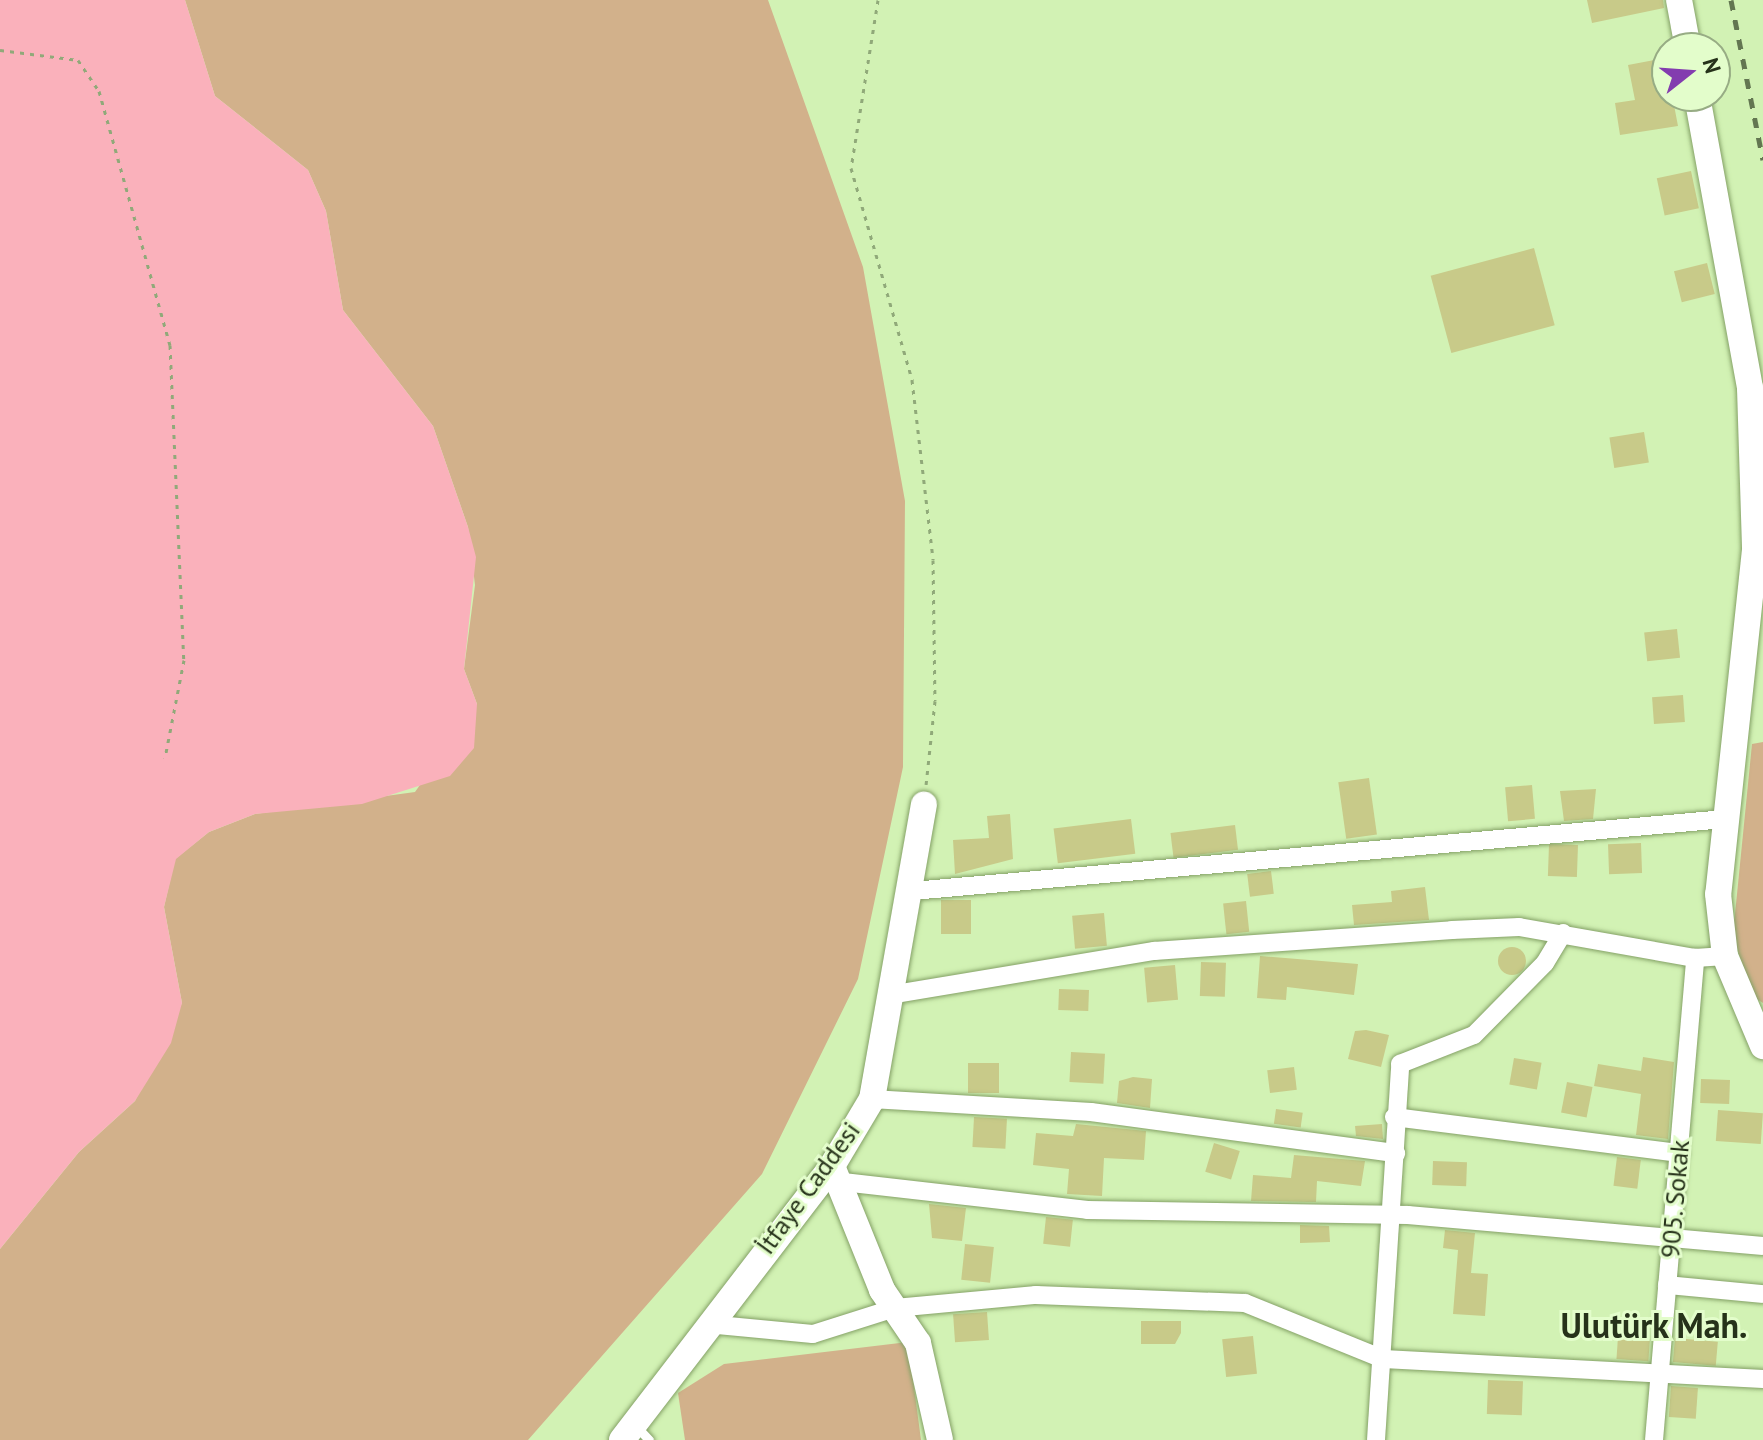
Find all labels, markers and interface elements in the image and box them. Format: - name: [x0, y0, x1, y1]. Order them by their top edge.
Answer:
- north arrow: [1651, 32, 1731, 112]
- text: N: [1697, 55, 1728, 77]
- street label: İtfaye Caddesi: [750, 1116, 866, 1260]
- street label: 905. Sokak: [1654, 1138, 1696, 1260]
- district label: Ulutürk Mah.: [1560, 1306, 1748, 1346]

